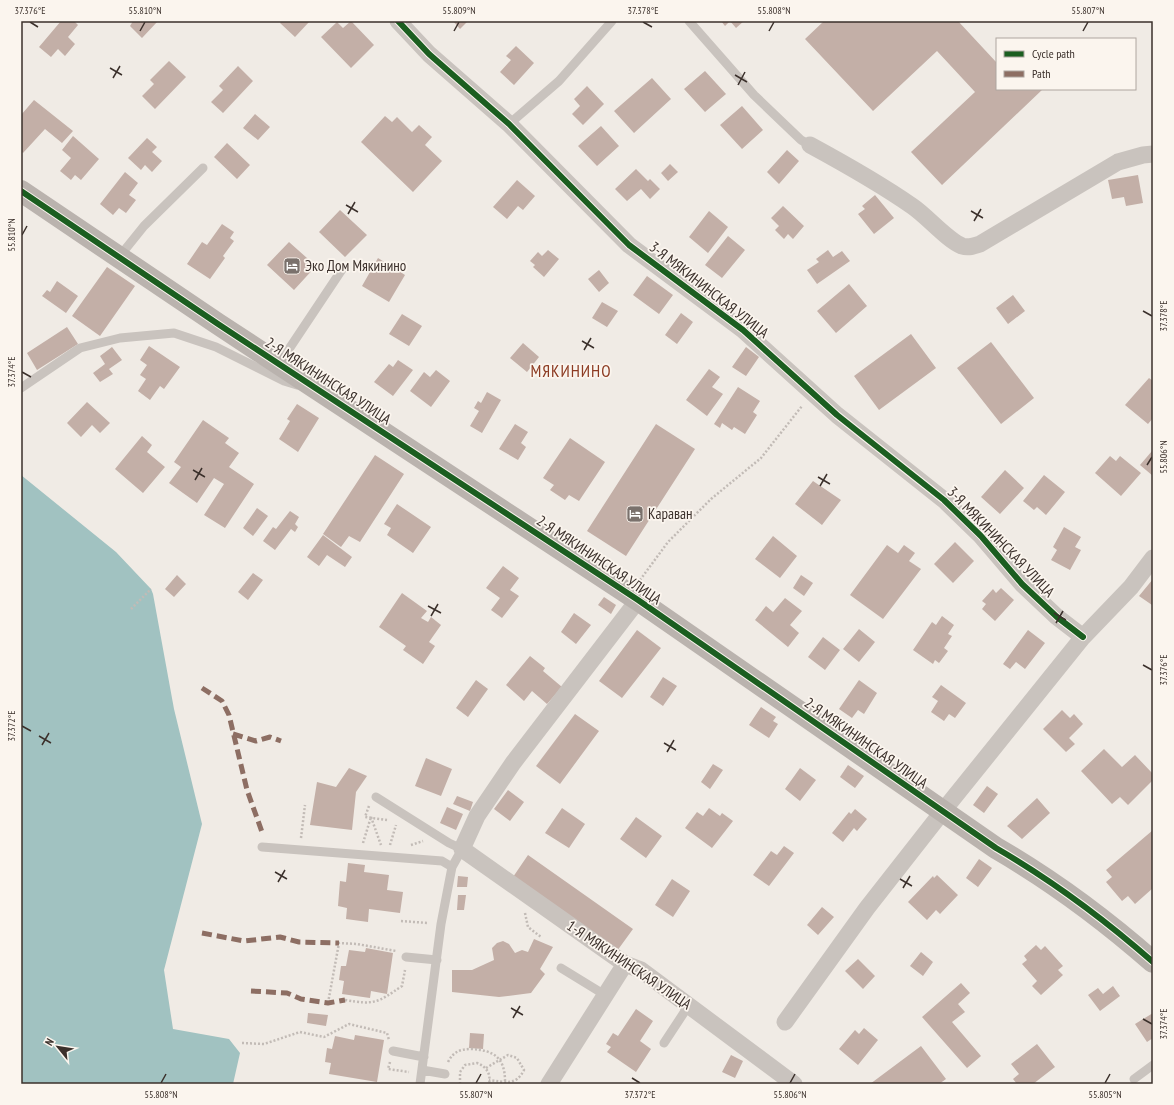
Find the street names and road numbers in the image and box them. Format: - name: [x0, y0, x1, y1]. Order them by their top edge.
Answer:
- street label: 3-Я МЯКИНИНСКАЯ УЛИЦА: [646, 237, 773, 343]
- street label: 2-Я МЯКИНИНСКАЯ УЛИЦА: [262, 333, 396, 429]
- street label: 3-Я МЯКИНИНСКАЯ УЛИЦА: [944, 482, 1060, 601]
- street label: 2-Я МЯКИНИНСКАЯ УЛИЦА: [533, 511, 666, 609]
- street label: 2-Я МЯКИНИНСКАЯ УЛИЦА: [801, 693, 932, 793]
- street label: 1-Я МЯКИНИНСКАЯ УЛИЦА: [563, 916, 696, 1014]

